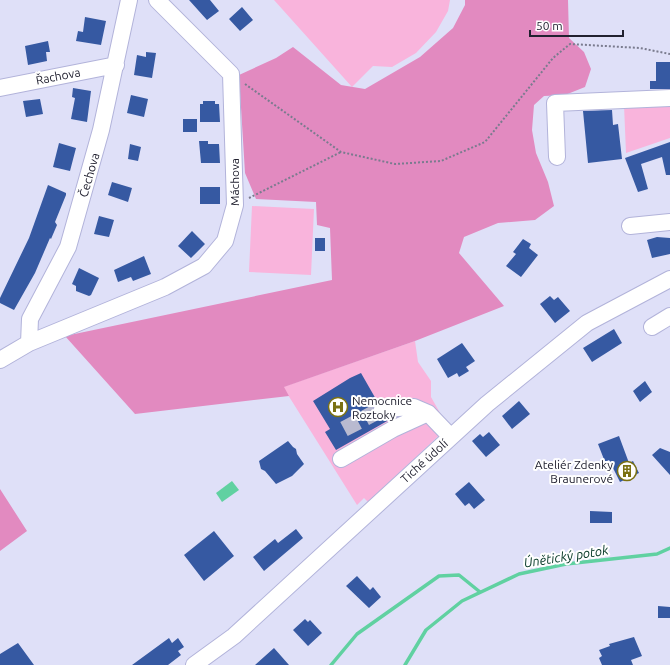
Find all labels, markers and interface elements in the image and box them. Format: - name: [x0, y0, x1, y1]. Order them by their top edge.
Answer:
- scale bar: [530, 12, 623, 38]
- text: 50 m: [536, 19, 563, 32]
- street label: Řachova: [35, 65, 81, 87]
- street label: Čechova: [76, 151, 102, 199]
- street label: Máchova: [228, 158, 241, 206]
- place label: Nemocnice Roztoky: [352, 394, 412, 421]
- hospital icon: Nemocnice Roztoky: [327, 396, 349, 418]
- street label: Tiché údolí: [398, 436, 451, 485]
- place label: Ateliér Zdenky Braunerové: [535, 458, 613, 485]
- building icon: Ateliér Zdenky Braunerové: [616, 460, 638, 482]
- water label: Únětický potok: [523, 541, 610, 570]

